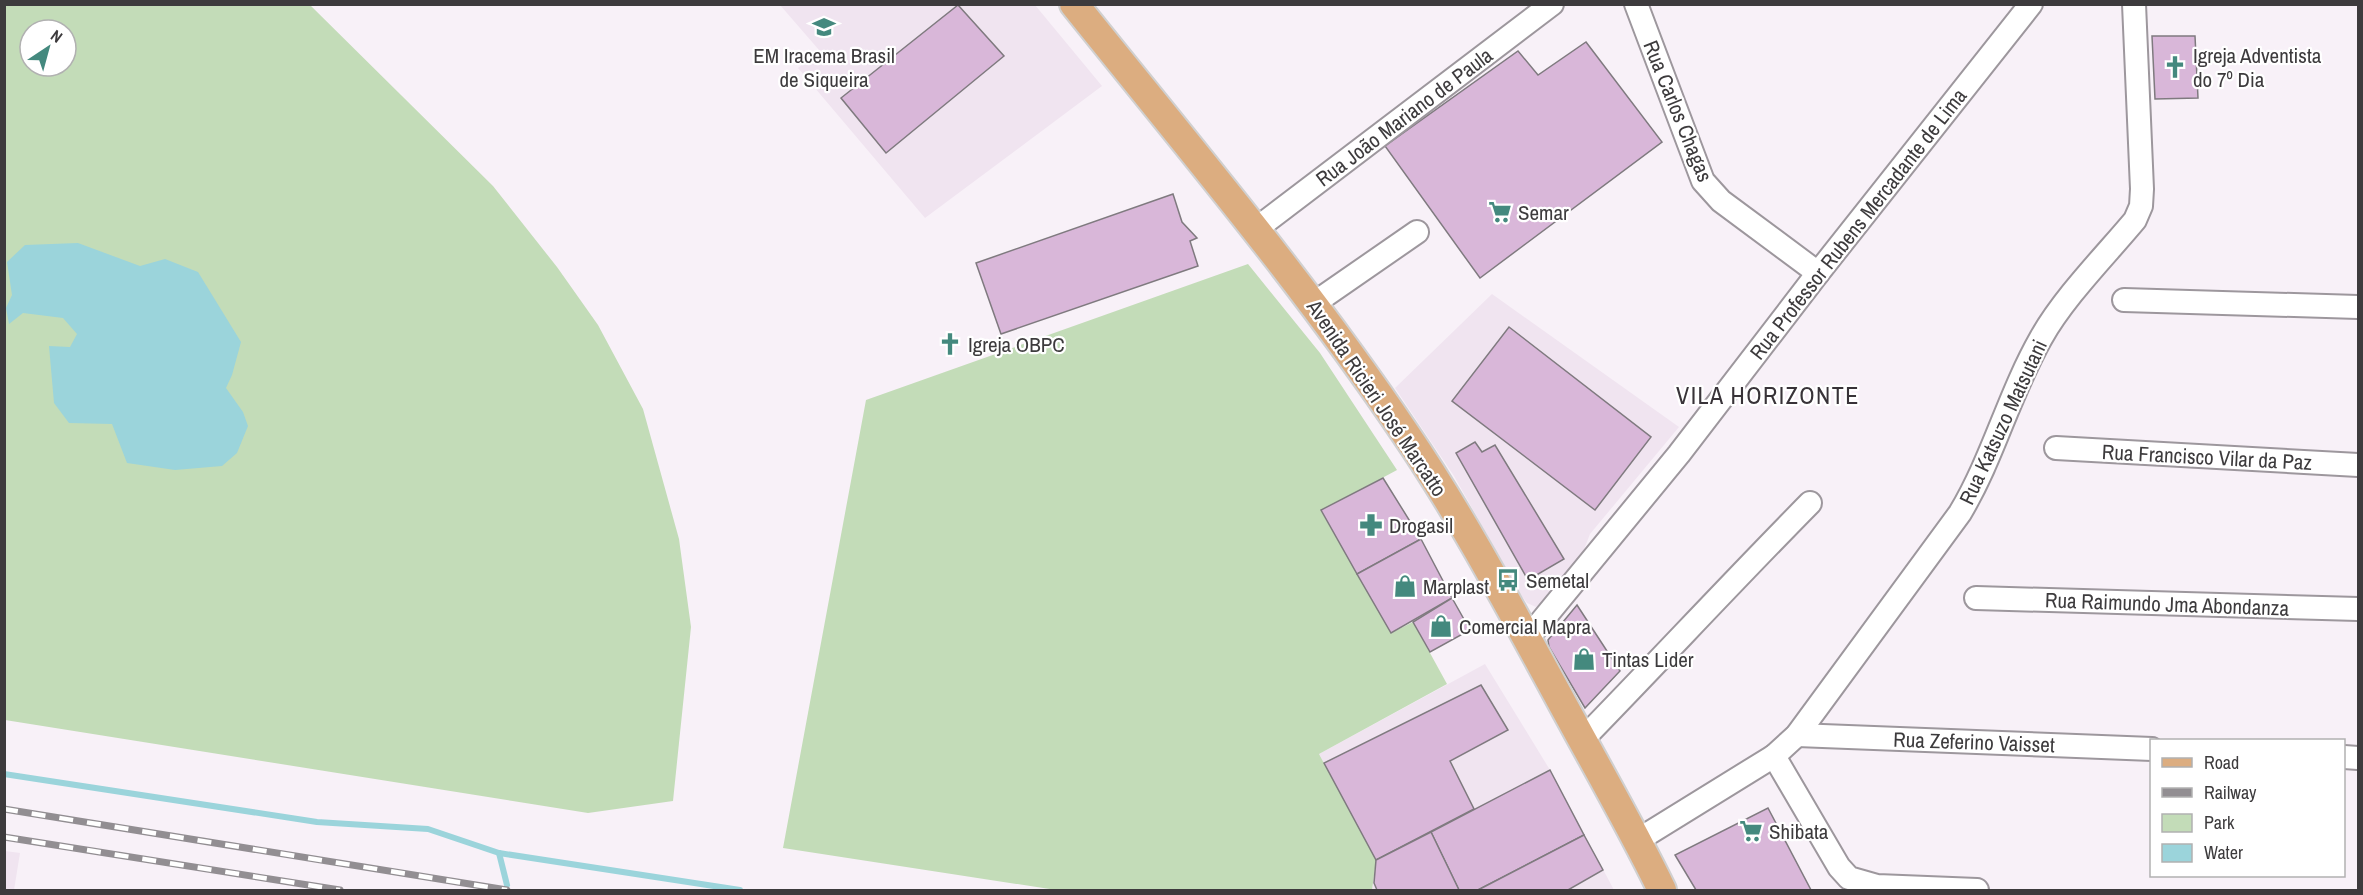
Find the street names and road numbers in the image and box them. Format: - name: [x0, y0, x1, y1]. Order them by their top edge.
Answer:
- street label: Rua Carlos Chagas: [1636, 36, 1720, 186]
- street label: Rua João Mariano de Paula: [1310, 41, 1499, 193]
- street label: Rua Professor Rubens Mercadante de Lima: [1743, 82, 1973, 366]
- street label: Avenida Ricieri José Marcatto: [1300, 293, 1454, 502]
- street label: Rua Katsuzo Matsutani: [1952, 335, 2054, 509]
- street label: Rua Francisco Vilar da Paz: [2101, 437, 2313, 477]
- street label: Rua Raimundo Jma Abondanza: [2045, 585, 2290, 623]
- street label: Rua Zeferino Vaisset: [1893, 725, 2055, 759]

